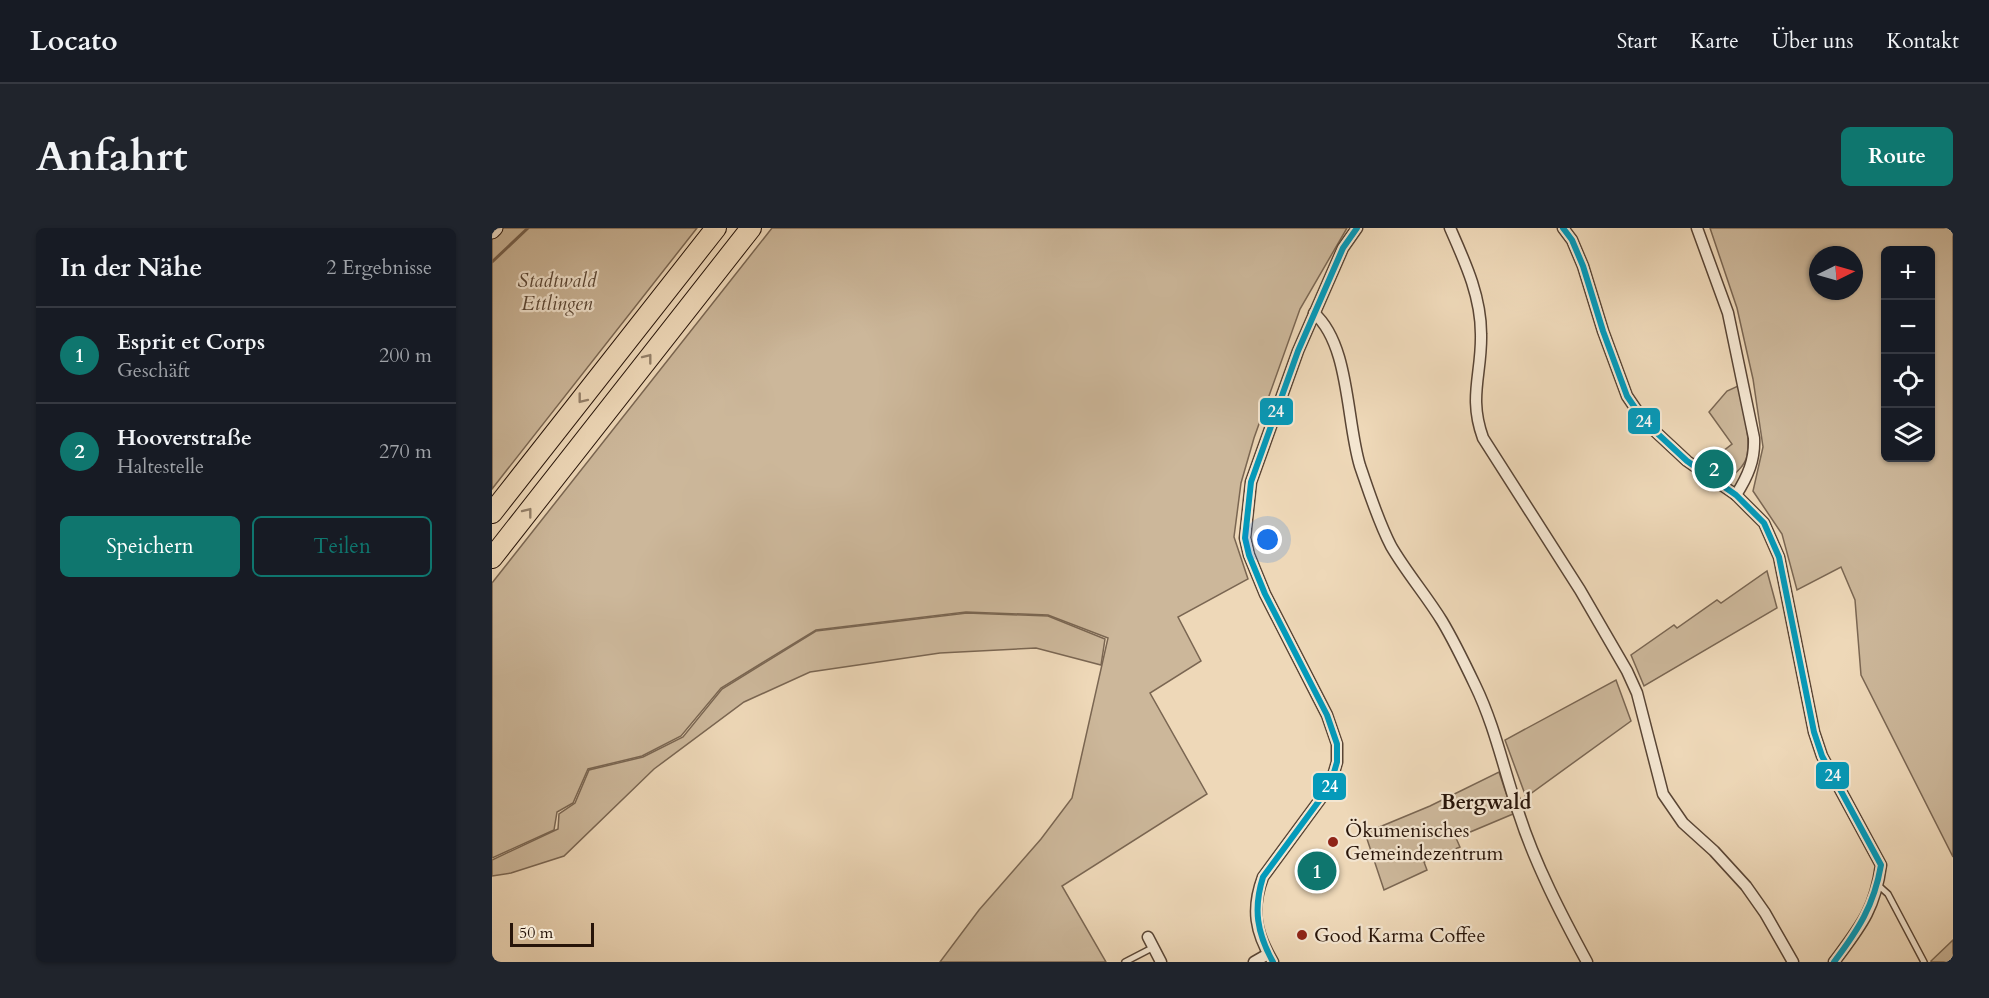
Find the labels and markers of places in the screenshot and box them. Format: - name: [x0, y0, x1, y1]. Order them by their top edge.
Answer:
- pin: 2: [1694, 446, 1734, 492]
- place label: Ökumenisches Gemeindezentrum: [1345, 817, 1504, 867]
- marker: Ökumenisches Gemeindezentrum: [1326, 835, 1340, 849]
- pin: 1: [1298, 848, 1336, 894]
- place label: Good Karma Coffee: [1314, 922, 1486, 949]
- marker: Good Karma Coffee: [1295, 928, 1309, 942]

